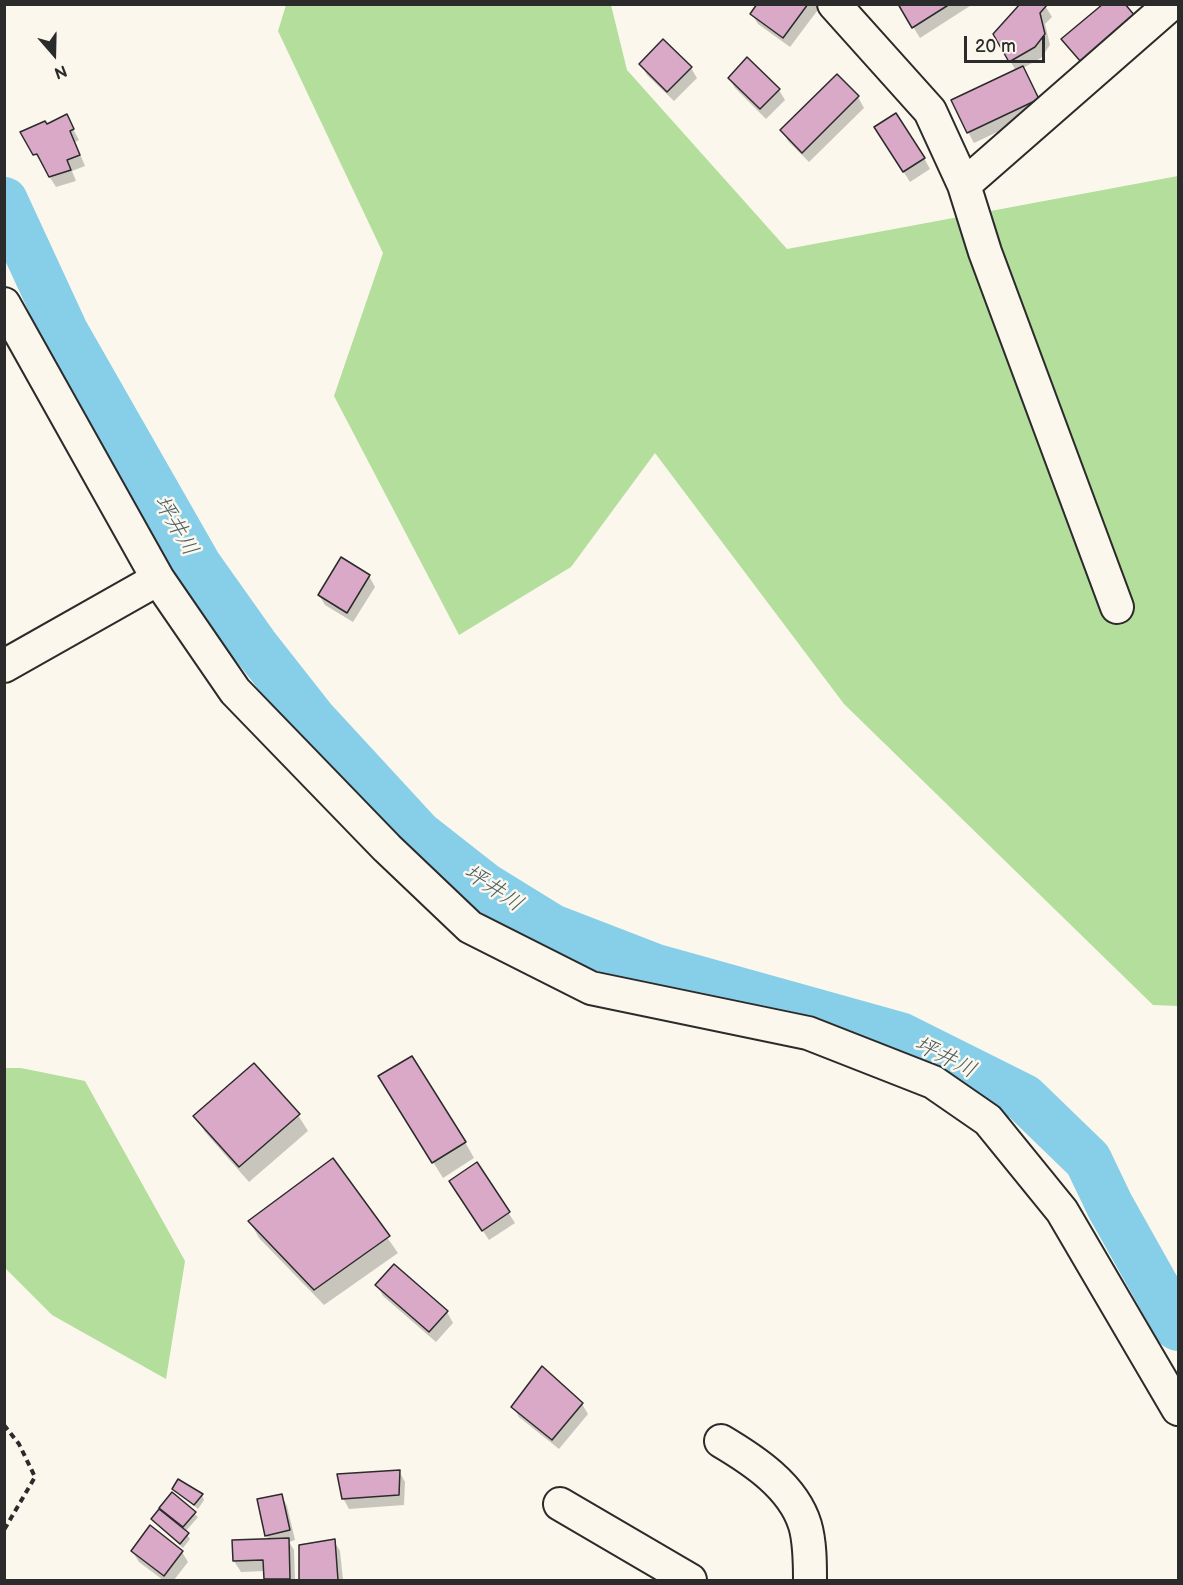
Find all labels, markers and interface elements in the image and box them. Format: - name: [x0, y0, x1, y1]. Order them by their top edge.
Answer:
- north arrow: [24, 24, 84, 84]
- scale bar: [967, 24, 1048, 62]
- text: 20 m: [975, 36, 1016, 57]
- text: N: [51, 60, 69, 82]
- water label: 坪井川: [147, 491, 203, 561]
- water label: 坪井川: [458, 860, 528, 918]
- water label: 坪井川: [910, 1031, 980, 1085]

